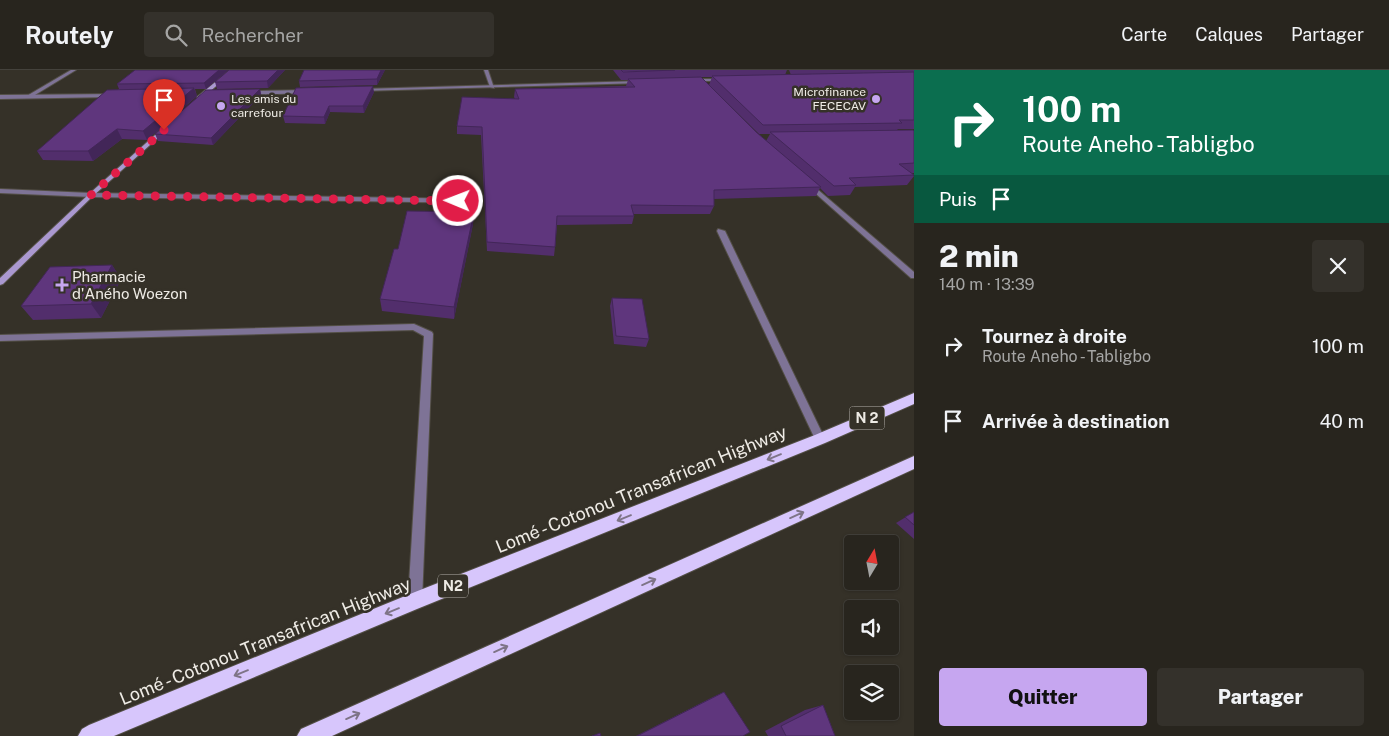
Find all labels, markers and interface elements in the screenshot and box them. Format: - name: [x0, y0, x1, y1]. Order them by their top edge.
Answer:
- search box: [144, 12, 494, 57]
- text: Routely: [25, 21, 114, 49]
- icon: search: [162, 21, 190, 49]
- text: Rechercher: [202, 24, 303, 46]
- text: Carte: [1121, 24, 1167, 45]
- text: Calques: [1195, 24, 1263, 45]
- text: Partager: [1291, 24, 1364, 45]
- pin: [143, 79, 185, 130]
- place label: Microfinance FECECAV: [793, 85, 866, 113]
- icon: arrive: [150, 86, 178, 114]
- text: 100 m: [1022, 89, 1121, 130]
- icon: right: [939, 90, 1004, 155]
- place label: Les amis du carrefour: [231, 92, 296, 120]
- marker: Microfinance FECECAV: [870, 93, 882, 105]
- marker: Les amis du carrefour: [215, 100, 227, 112]
- text: Route Aneho - Tabligbo: [1022, 131, 1255, 157]
- position arrow: [431, 174, 483, 226]
- icon: arrive: [987, 185, 1015, 213]
- text: Puis: [939, 188, 977, 210]
- text: 2 min: [939, 238, 1019, 274]
- button: close: [1312, 240, 1364, 292]
- place label: Pharmacie d'Aného Woezon: [72, 268, 187, 302]
- text: 140 m · 13:39: [939, 275, 1035, 294]
- marker: Pharmacie d'Aného Woezon: [56, 279, 68, 291]
- text: Tournez à droite: [982, 325, 1127, 347]
- icon: right: [939, 332, 967, 360]
- text: 100 m: [1312, 335, 1364, 357]
- text: Route Aneho - Tabligbo: [982, 347, 1151, 366]
- road number: N 2: [850, 406, 884, 429]
- icon: arrive: [939, 407, 967, 435]
- text: Arrivée à destination: [982, 410, 1170, 432]
- text: 40 m: [1319, 410, 1364, 432]
- street label: Lomé - Cotonou Transafrican Highway: [492, 421, 790, 557]
- one-way arrow: [767, 454, 782, 463]
- one-way arrow: [789, 509, 804, 519]
- one-way arrow: [616, 514, 631, 523]
- north arrow: [844, 535, 899, 590]
- map controls: [844, 535, 899, 720]
- street label: Lomé - Cotonou Transafrican Highway: [116, 573, 414, 709]
- road number: N2: [438, 574, 468, 598]
- one-way arrow: [641, 576, 656, 586]
- button: sound: [844, 600, 899, 655]
- one-way arrow: [384, 607, 399, 616]
- one-way arrow: [493, 643, 508, 653]
- button: layers: [844, 665, 899, 720]
- button: Quitter: [939, 668, 1147, 726]
- button: Partager: [1157, 668, 1364, 726]
- one-way arrow: [234, 669, 249, 678]
- one-way arrow: [345, 710, 360, 720]

